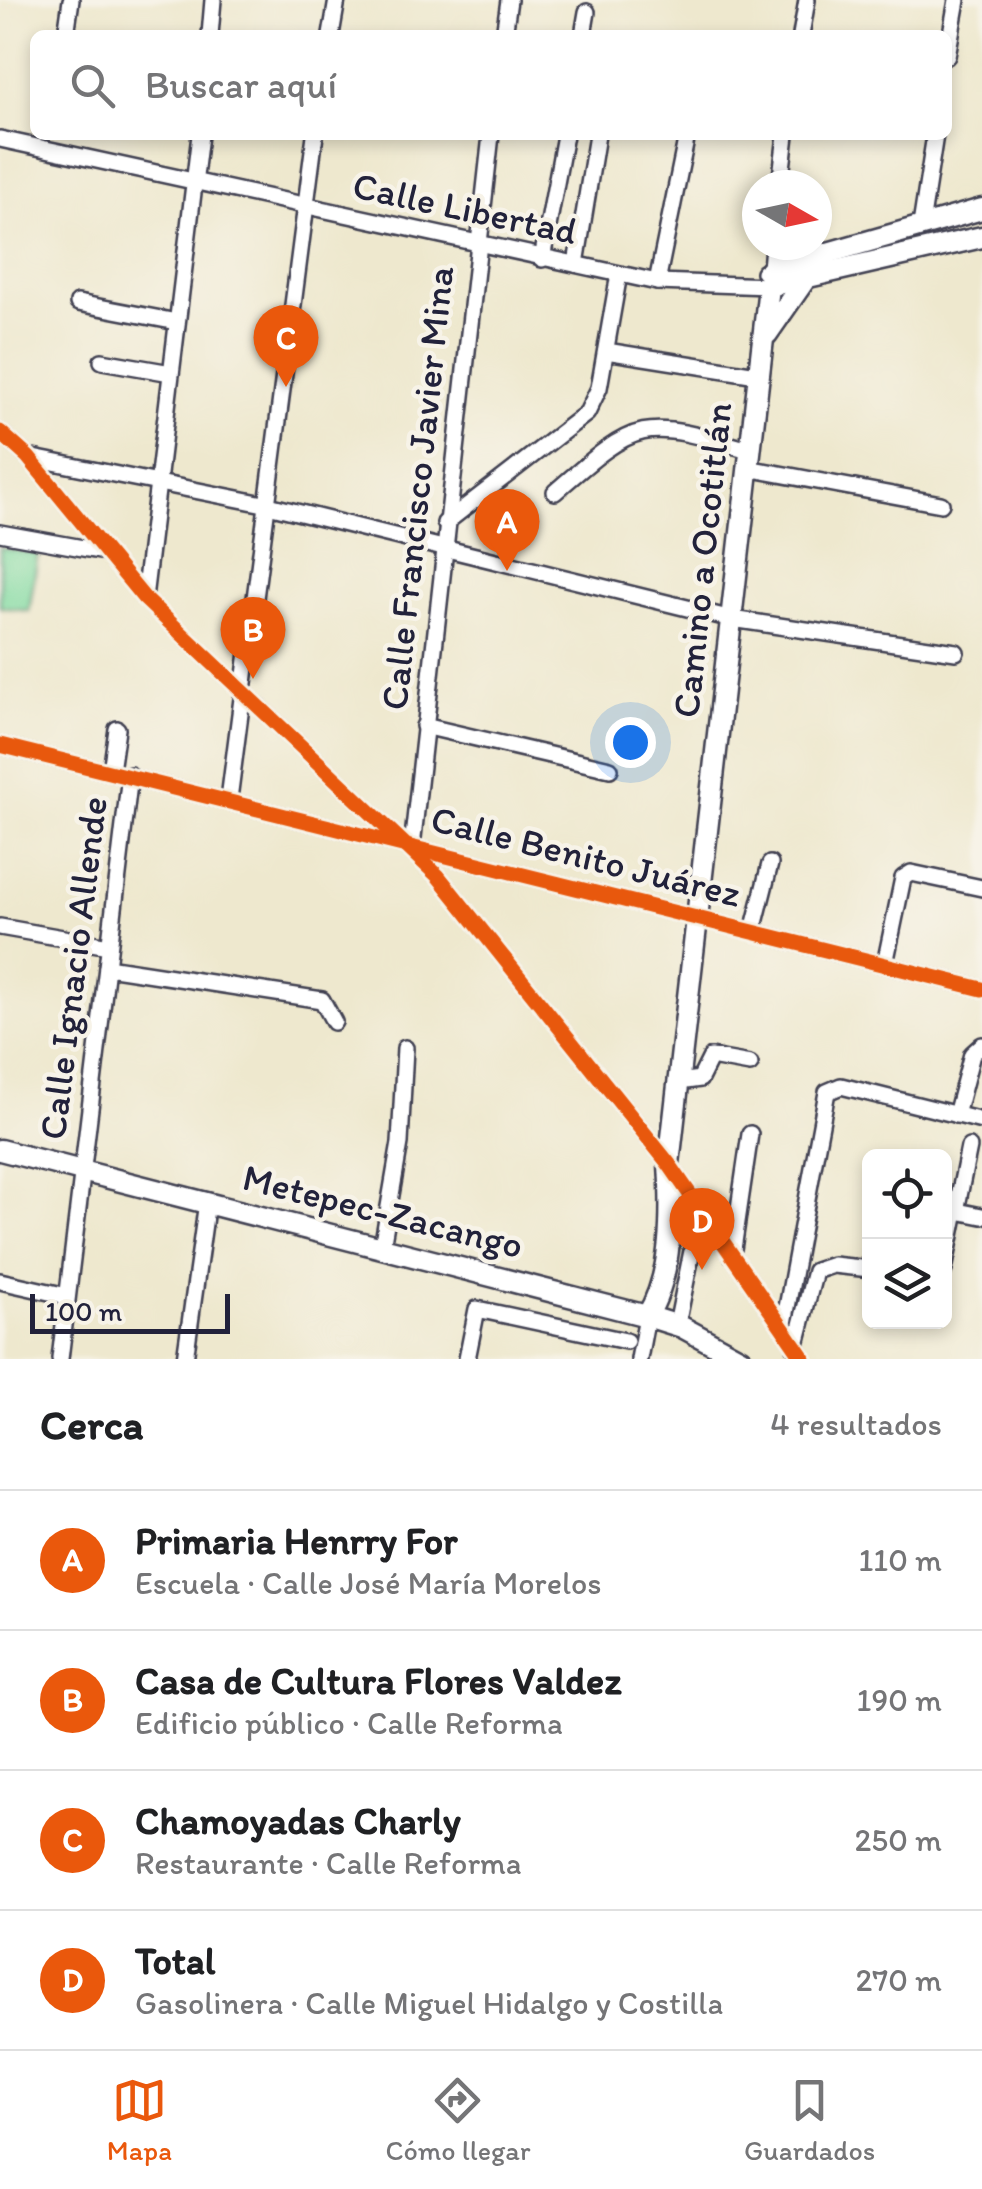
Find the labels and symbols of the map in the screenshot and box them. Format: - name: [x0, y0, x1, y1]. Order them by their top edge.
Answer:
- street label: Calle Libertad: [349, 162, 582, 254]
- north arrow: [742, 170, 832, 260]
- street label: Calle Francisco Javier Mina: [371, 264, 463, 712]
- pin: C: [254, 304, 318, 387]
- street label: Camino a Ocotitlán: [663, 400, 741, 720]
- pin: A: [474, 488, 540, 571]
- pin: B: [220, 596, 286, 679]
- your location: [605, 717, 656, 768]
- street label: Calle Ignacio Allende: [29, 794, 117, 1142]
- street label: Calle Benito Juárez: [426, 795, 746, 917]
- street label: Metepec-Zacango: [238, 1154, 528, 1268]
- pin: D: [670, 1188, 734, 1270]
- scale bar: [30, 1289, 230, 1334]

